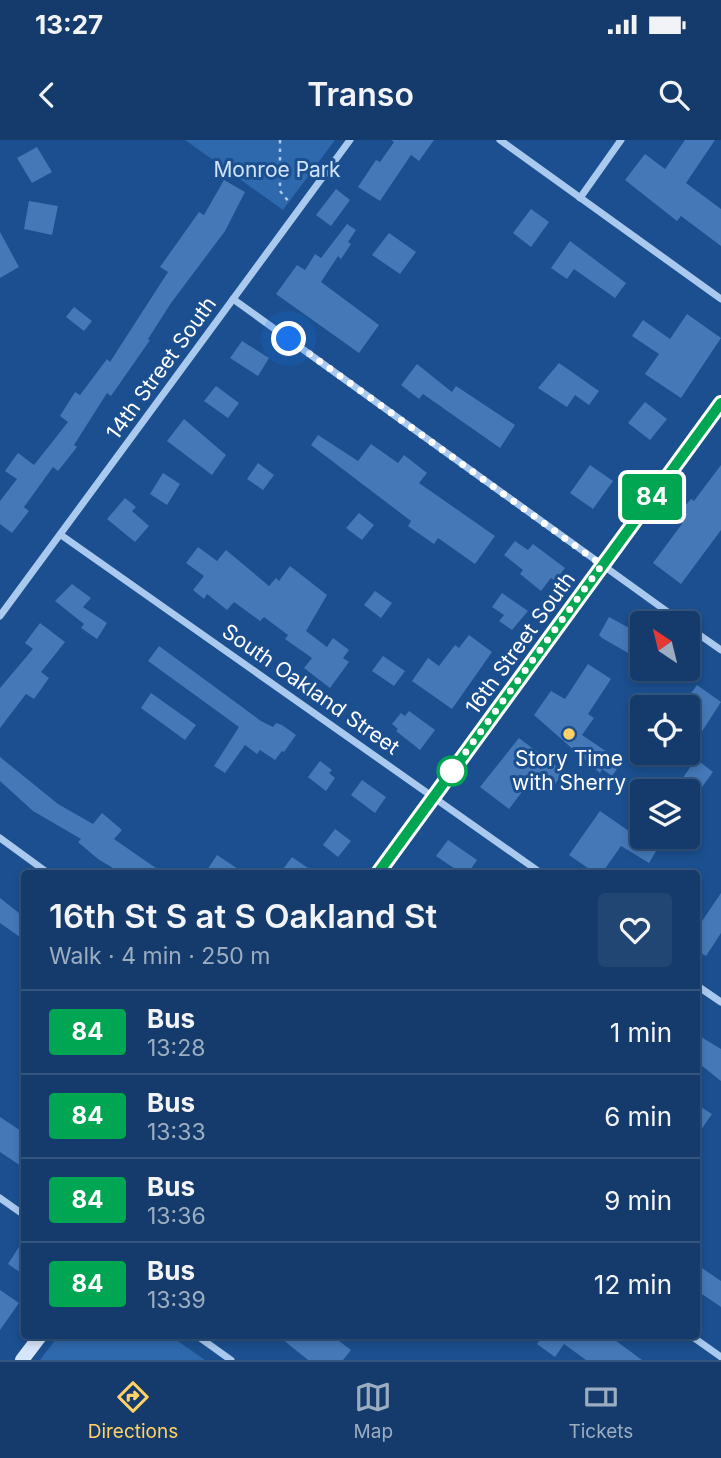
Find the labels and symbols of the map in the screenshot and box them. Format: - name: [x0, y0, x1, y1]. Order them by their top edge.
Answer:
- park label: Monroe Park: [213, 157, 341, 182]
- street label: 14th Street South: [101, 292, 221, 444]
- your location: [271, 321, 306, 356]
- line badge: 84: [620, 474, 684, 520]
- street label: 16th Street South: [460, 567, 580, 719]
- north arrow: [630, 611, 700, 681]
- street label: South Oakland Street: [218, 618, 404, 760]
- marker: Story Time with Sherry: [561, 726, 577, 742]
- place label: Story Time with Sherry: [512, 746, 626, 795]
- unlabelled marker: [437, 756, 467, 786]

